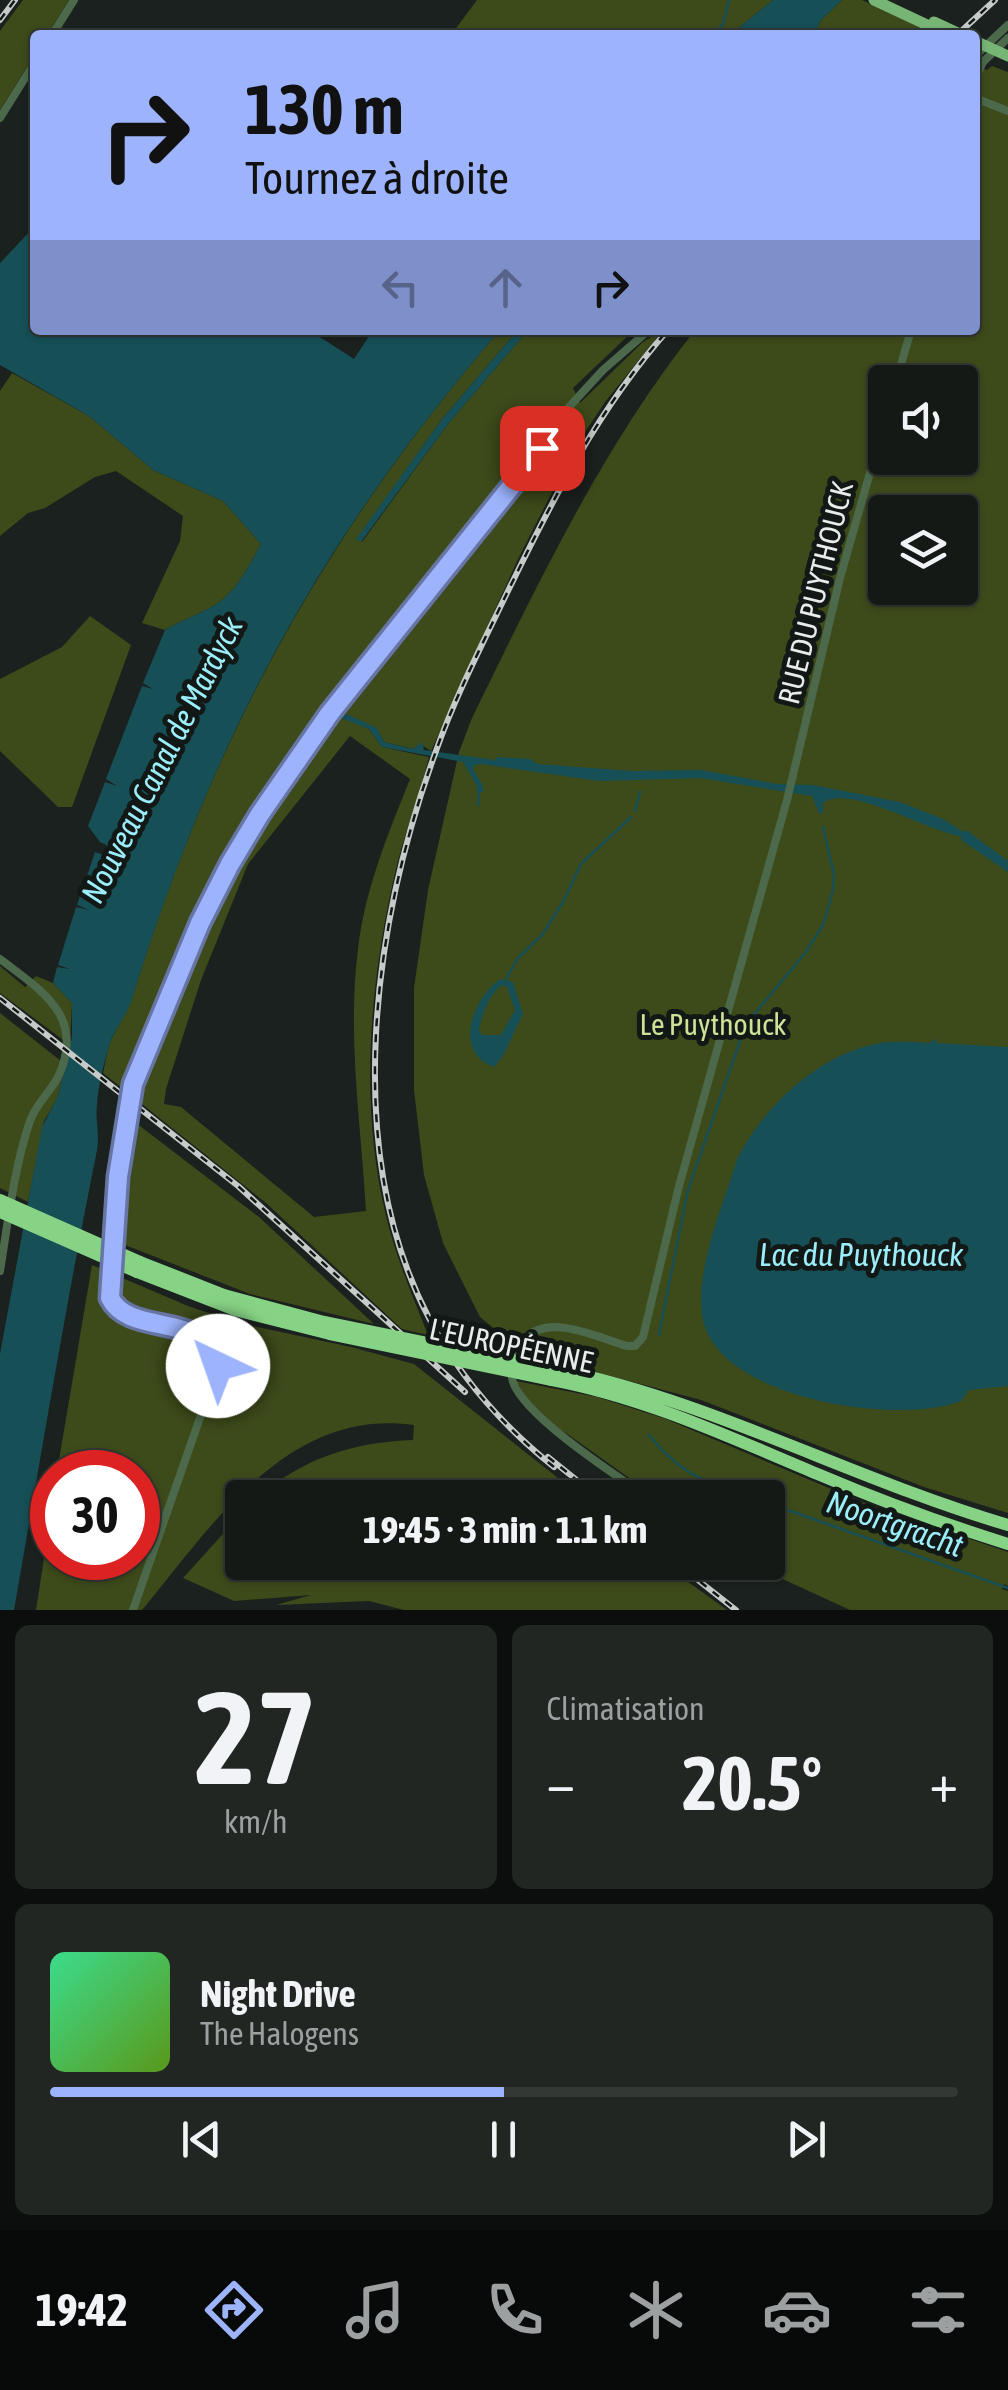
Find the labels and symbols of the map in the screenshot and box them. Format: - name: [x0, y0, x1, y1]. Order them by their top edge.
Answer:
- pin: [500, 406, 585, 491]
- street label: RUE DU PUYTHOUCK: [771, 478, 859, 707]
- water label: Nouveau Canal de Mardyck: [73, 610, 250, 909]
- park label: Le Puythouck: [640, 1007, 786, 1041]
- water label: Lac du Puythouck: [759, 1236, 964, 1273]
- street label: L'EUROPÉENNE: [426, 1311, 596, 1379]
- position arrow: [166, 1314, 270, 1418]
- speed limit sign: 30: [30, 1450, 160, 1580]
- water label: Noortgracht: [822, 1483, 969, 1564]

